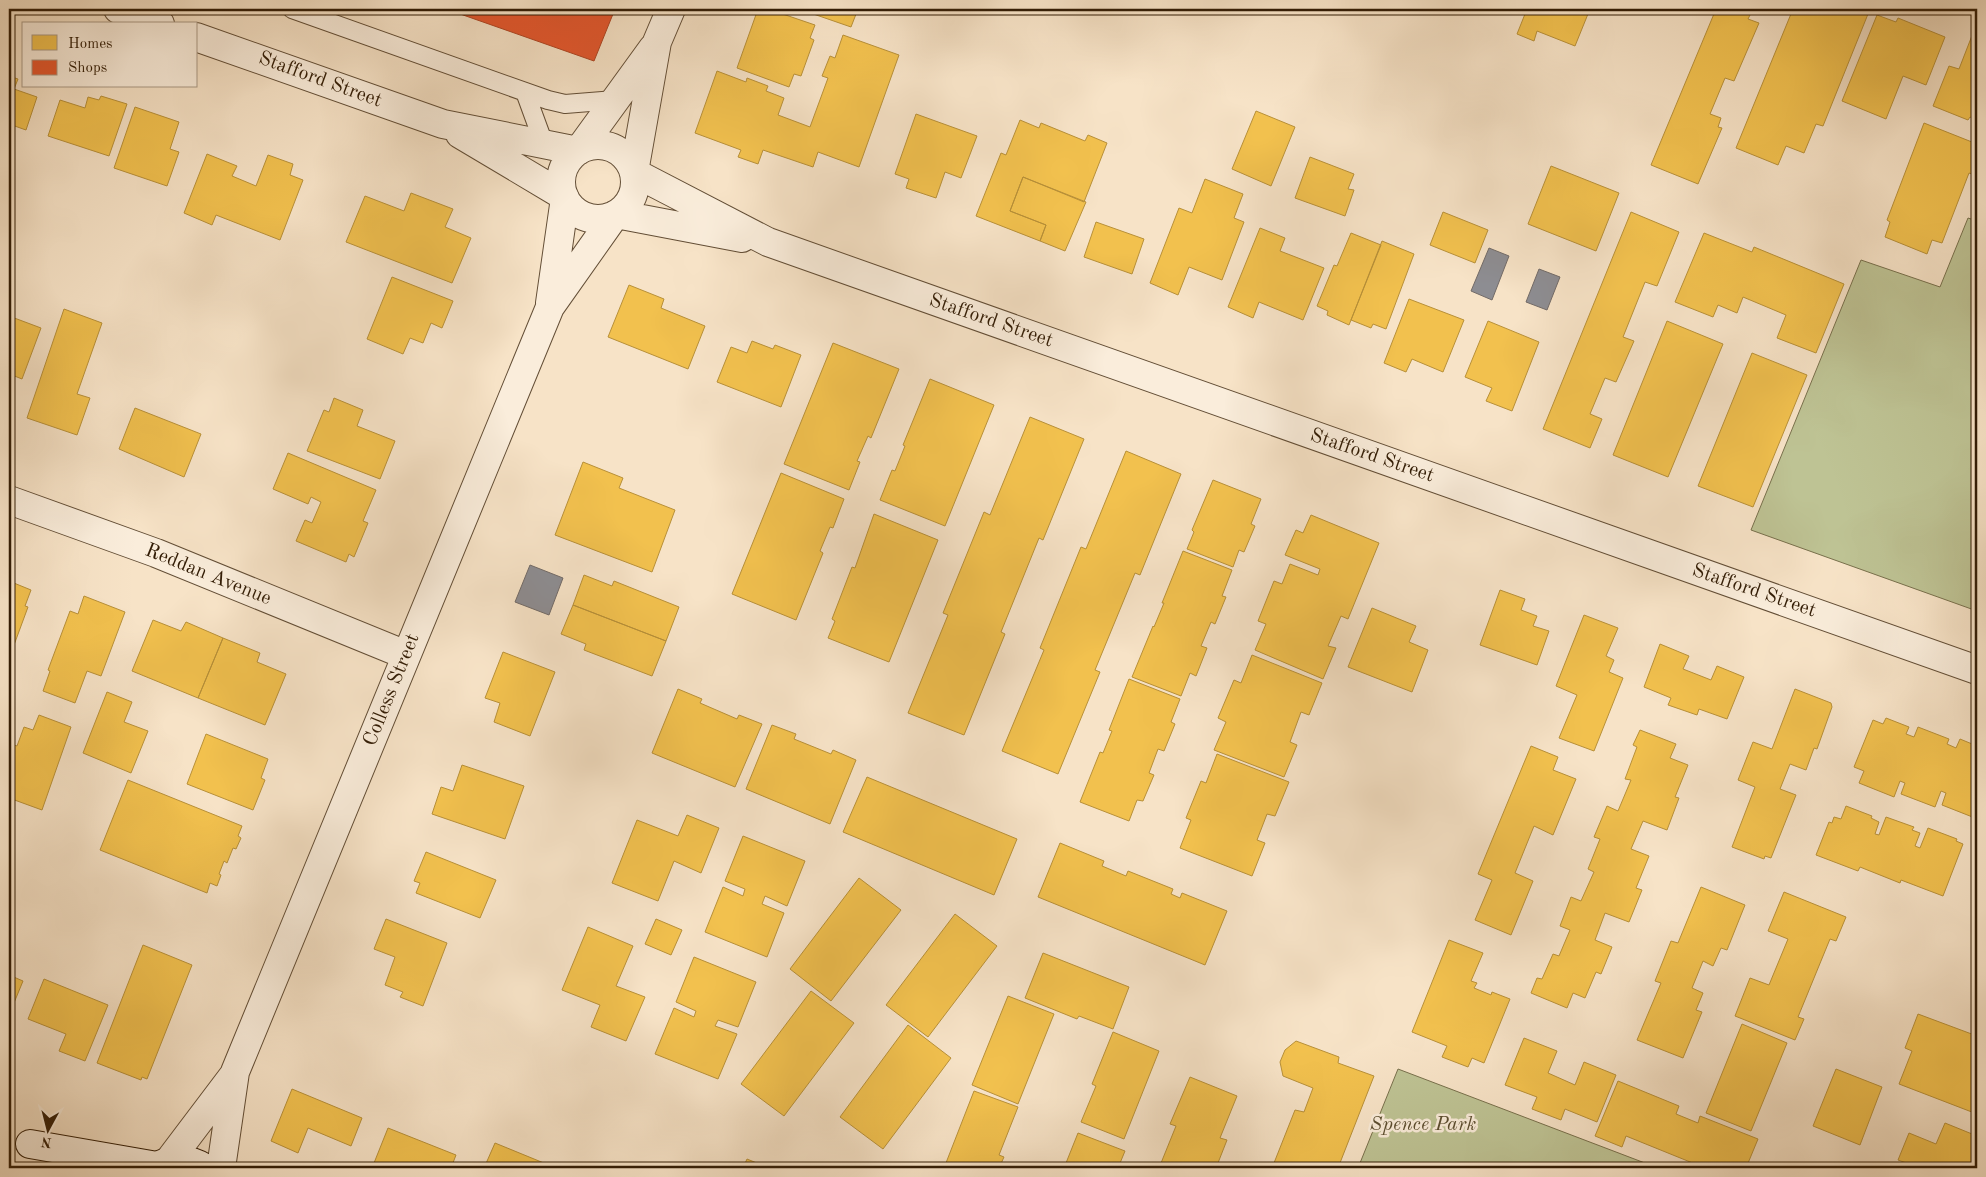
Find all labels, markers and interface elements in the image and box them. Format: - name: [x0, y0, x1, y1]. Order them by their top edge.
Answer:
- legend: [22, 22, 198, 88]
- text: Homes: [68, 37, 113, 52]
- street label: Stafford Street: [256, 48, 384, 112]
- text: Shops: [68, 61, 107, 76]
- street label: Stafford Street: [926, 290, 1056, 352]
- street label: Stafford Street: [1307, 425, 1437, 487]
- street label: Reddan Avenue: [142, 541, 274, 609]
- street label: Stafford Street: [1689, 560, 1819, 622]
- street label: Colless Street: [360, 631, 424, 749]
- north arrow: [22, 1104, 72, 1154]
- park label: Spence Park: [1370, 1115, 1476, 1135]
- text: N: [40, 1134, 53, 1150]

